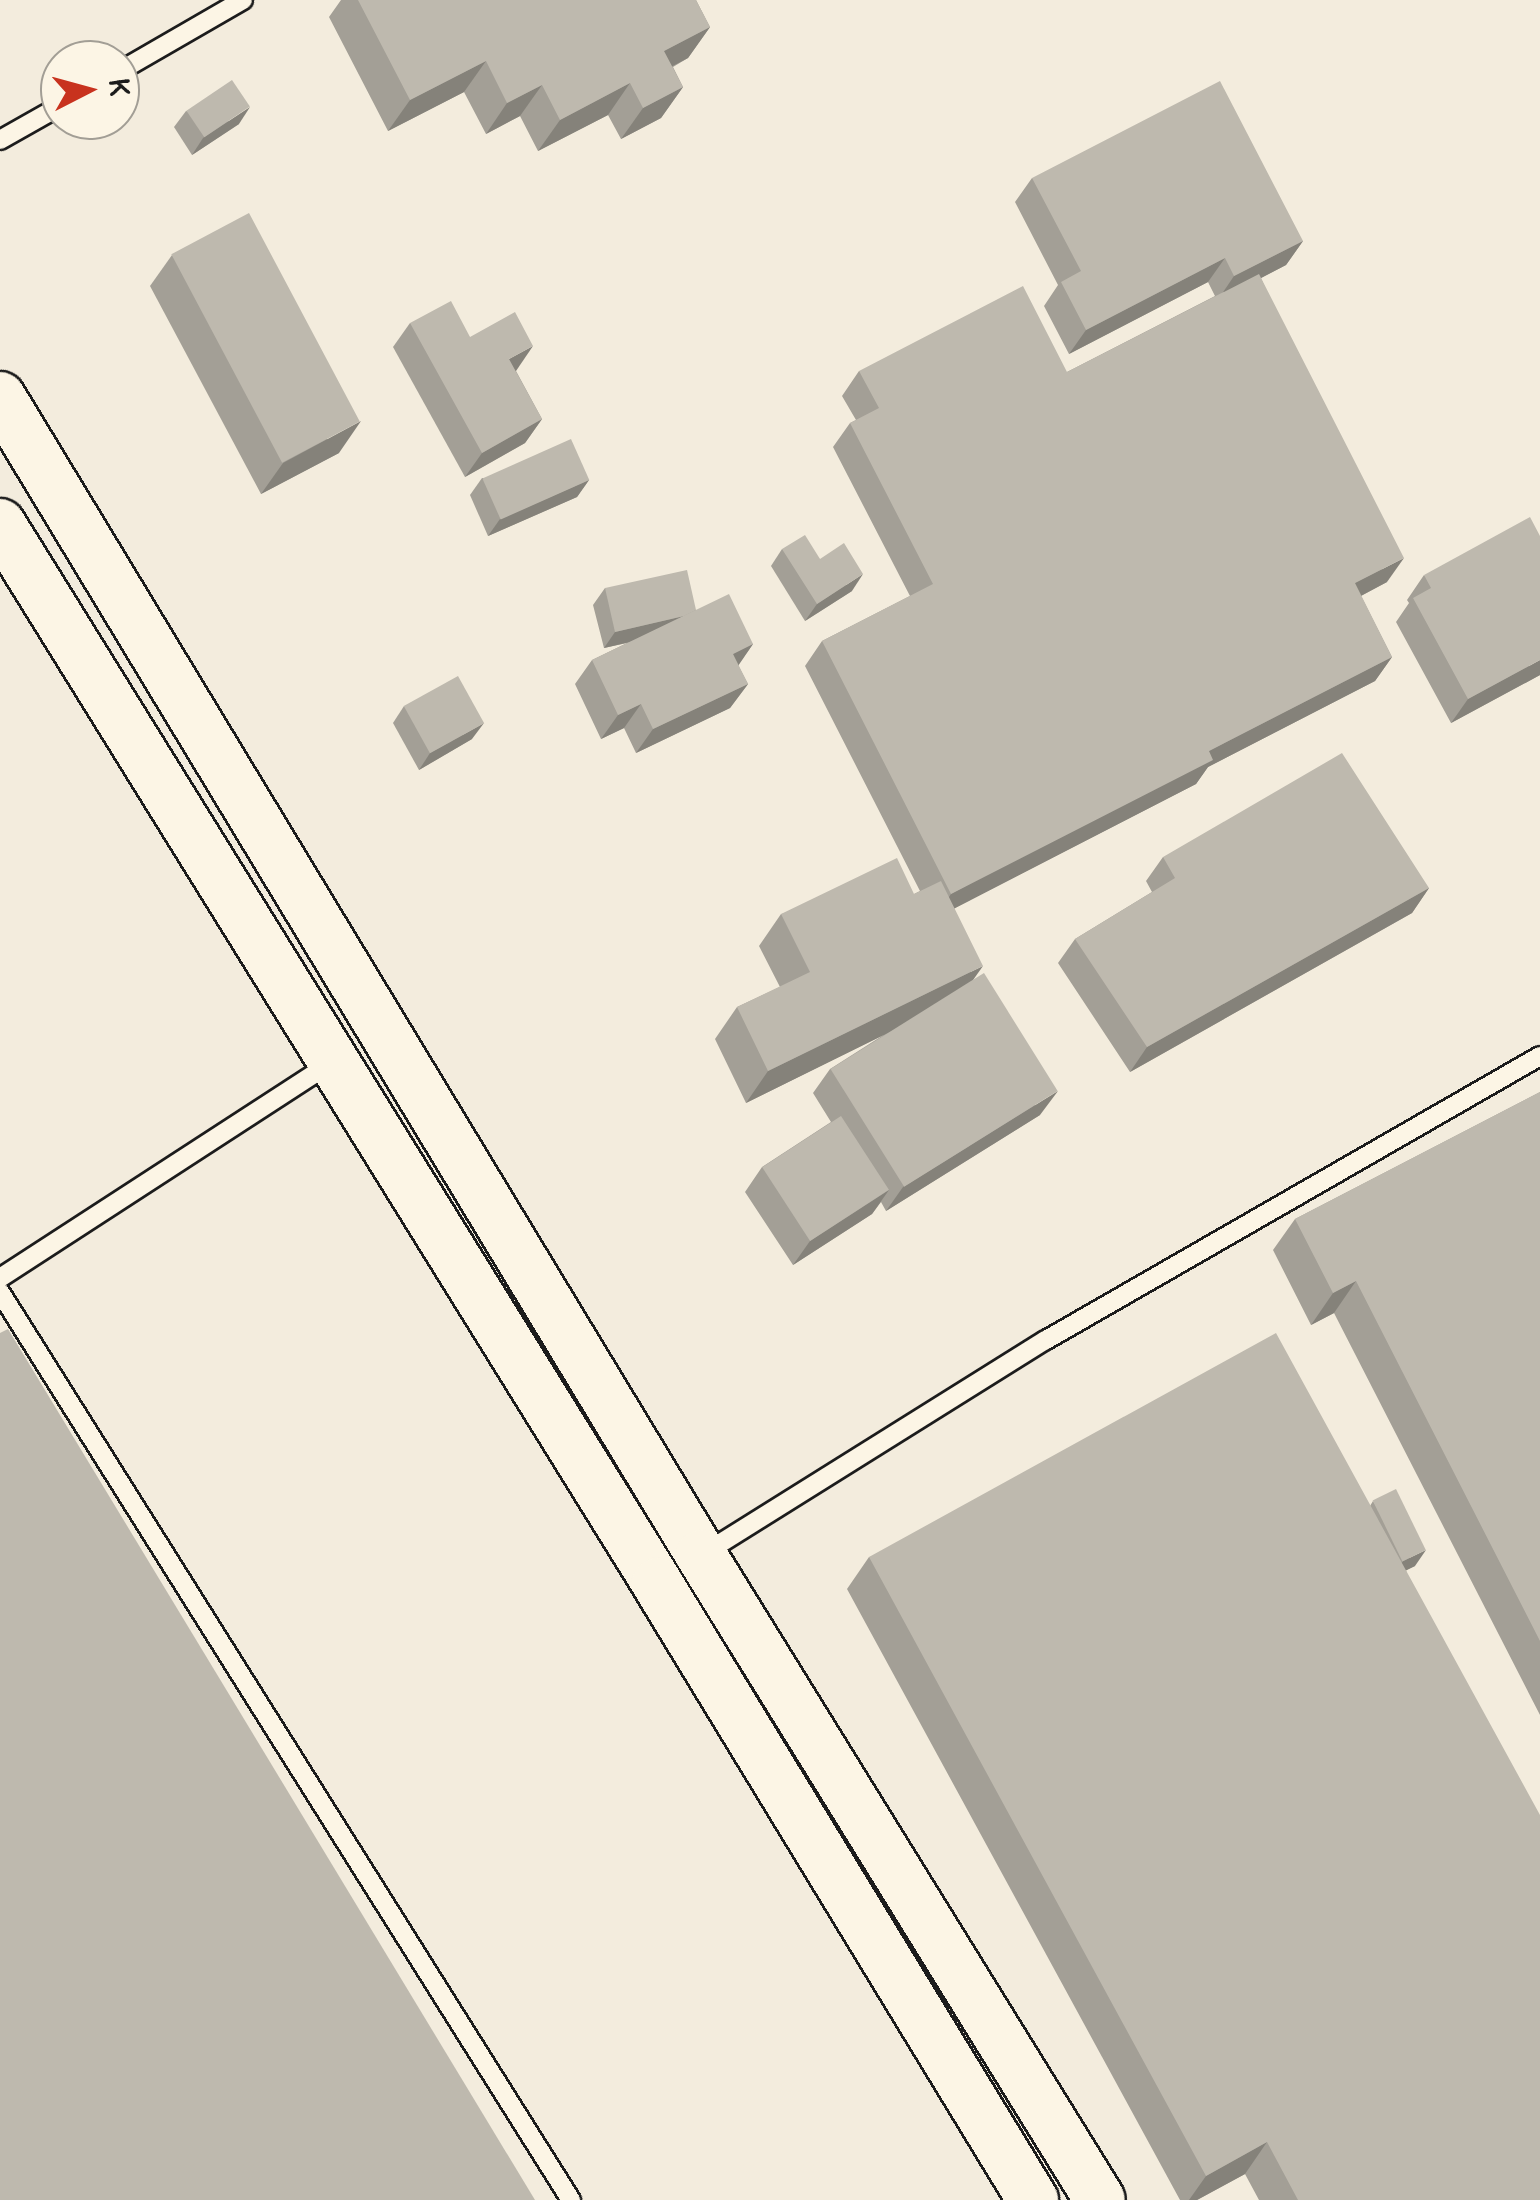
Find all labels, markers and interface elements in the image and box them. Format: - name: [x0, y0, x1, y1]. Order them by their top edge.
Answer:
- north arrow: [40, 40, 140, 140]
- text: K: [100, 77, 137, 97]

